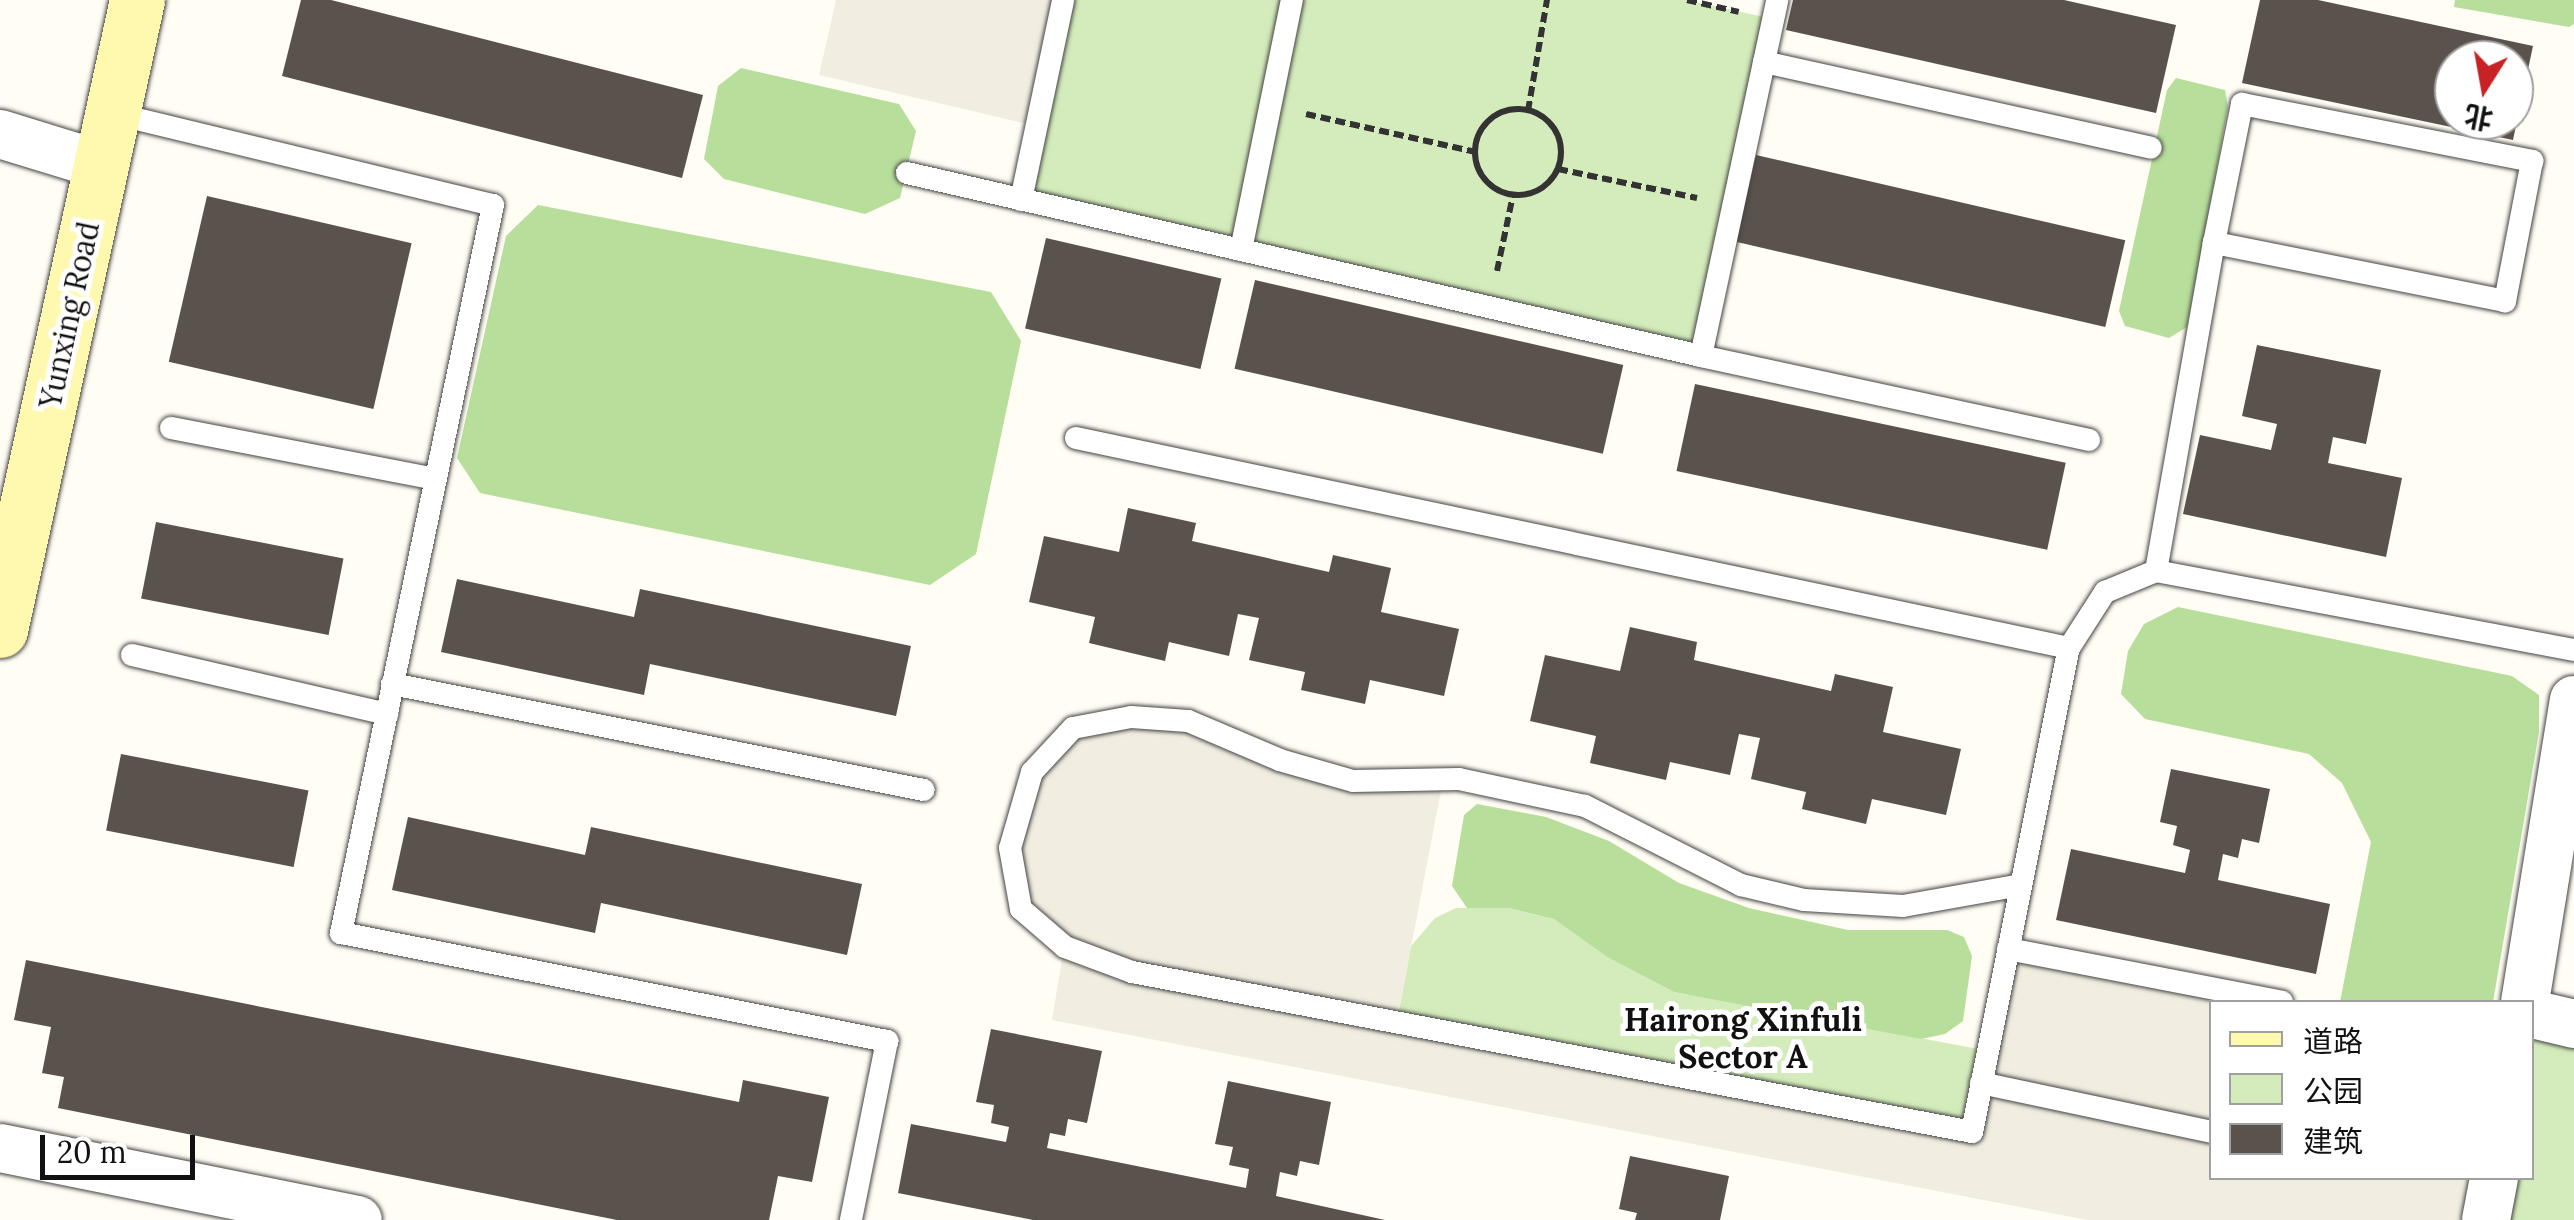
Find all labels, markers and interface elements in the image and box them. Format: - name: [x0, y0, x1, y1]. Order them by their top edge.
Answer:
- north arrow: [2434, 40, 2534, 140]
- text: 北: [2461, 97, 2496, 138]
- street label: Yunxing Road: [32, 218, 106, 412]
- legend: [2209, 1000, 2534, 1180]
- district label: Hairong Xinfuli Sector A: [1624, 1002, 1862, 1077]
- text: 道路: [2303, 1022, 2363, 1060]
- text: 公园: [2303, 1072, 2363, 1110]
- scale bar: [45, 1115, 200, 1177]
- text: 建筑: [2303, 1122, 2363, 1160]
- text: 20 m: [57, 1133, 126, 1171]

